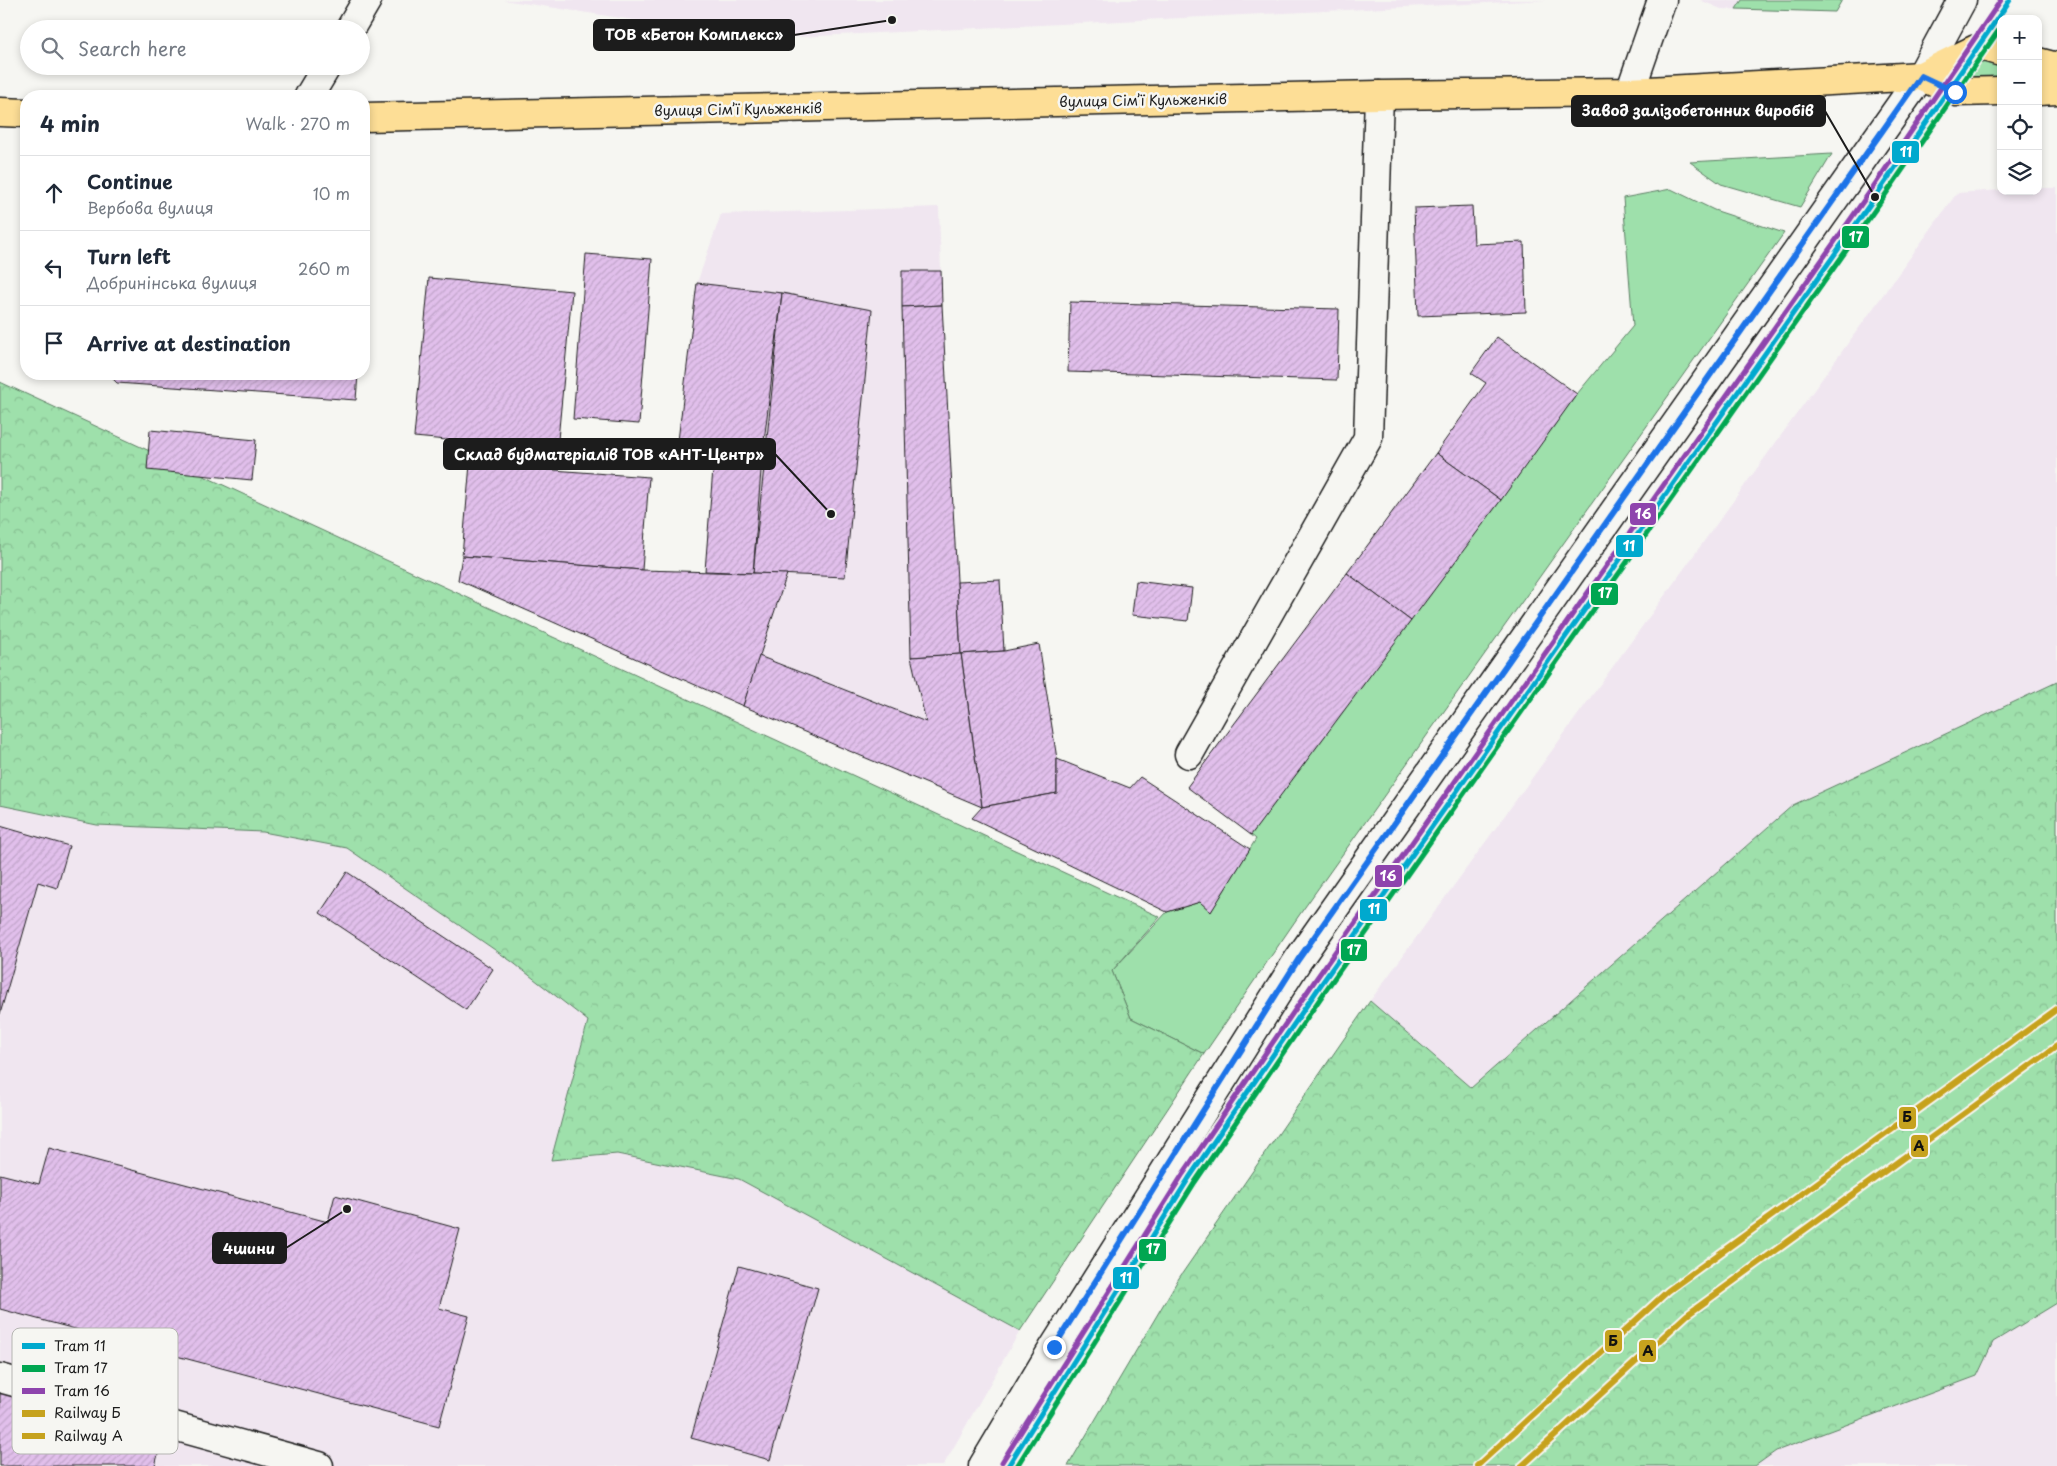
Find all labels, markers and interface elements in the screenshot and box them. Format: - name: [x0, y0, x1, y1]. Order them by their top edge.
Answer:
- map controls: [1997, 15, 2042, 195]
- button: +: [1997, 15, 2042, 60]
- search box: [20, 20, 370, 75]
- callout: ТОВ «Бетон Комплекс»: [594, 20, 794, 50]
- text: ТОВ «Бетон Комплекс»: [605, 22, 783, 45]
- icon: search: [38, 34, 66, 62]
- text: Search here: [78, 34, 187, 62]
- button: −: [1997, 60, 2042, 105]
- route start: [1944, 81, 1967, 104]
- street label: вулиця Сімʼї Кульженків: [1059, 88, 1227, 112]
- callout: Завод залізобетонних виробів: [1572, 96, 1825, 126]
- street label: вулиця Сімʼї Кульженків: [654, 97, 822, 121]
- text: Завод залізобетонних виробів: [1581, 98, 1814, 121]
- button: locate: [1997, 105, 2042, 150]
- text: 4 min: [40, 107, 100, 139]
- text: Walk · 270 m: [246, 111, 350, 135]
- line badge: 11: [1891, 140, 1920, 164]
- text: 11: [1900, 141, 1912, 162]
- button: layers: [1997, 150, 2042, 195]
- text: Continue: [87, 167, 173, 195]
- icon: ahead: [40, 179, 68, 207]
- text: 10 m: [313, 181, 350, 205]
- text: Вербова вулиця: [87, 195, 214, 219]
- line badge: 17: [1841, 225, 1870, 249]
- text: 17: [1849, 226, 1864, 247]
- text: Turn left: [87, 242, 171, 270]
- icon: left: [40, 254, 68, 282]
- text: 260 m: [298, 256, 350, 280]
- text: Добринінська вулиця: [87, 270, 257, 294]
- icon: arrive: [40, 329, 68, 357]
- text: Arrive at destination: [87, 329, 291, 357]
- callout: Склад будматеріалів ТОВ «АНТ-Центр»: [444, 439, 775, 469]
- text: Склад будматеріалів ТОВ «АНТ-Центр»: [454, 442, 764, 465]
- line badge: 16: [1629, 502, 1657, 526]
- text: 16: [1635, 503, 1651, 524]
- line badge: 11: [1615, 534, 1644, 558]
- text: 11: [1623, 535, 1635, 556]
- line badge: 17: [1590, 582, 1619, 606]
- text: 17: [1598, 582, 1613, 603]
- line badge: 16: [1374, 864, 1403, 888]
- text: 16: [1380, 865, 1396, 886]
- line badge: 11: [1359, 898, 1388, 922]
- text: 11: [1368, 898, 1380, 919]
- line badge: 17: [1340, 938, 1368, 962]
- text: 17: [1347, 939, 1362, 960]
- line badge: Б: [1898, 1106, 1917, 1130]
- text: Б: [1902, 1106, 1912, 1127]
- line badge: A: [1910, 1134, 1929, 1158]
- text: A: [1913, 1135, 1925, 1156]
- callout: 4шини: [213, 1233, 286, 1263]
- text: 4шини: [223, 1236, 275, 1259]
- line badge: 17: [1138, 1238, 1167, 1262]
- text: 17: [1146, 1238, 1161, 1259]
- line badge: 11: [1112, 1266, 1140, 1290]
- text: 11: [1120, 1267, 1132, 1288]
- legend: [12, 1328, 178, 1454]
- line badge: Б: [1604, 1329, 1623, 1353]
- text: Б: [1608, 1330, 1618, 1351]
- text: Tram 11: [54, 1335, 106, 1356]
- route end: [1043, 1336, 1066, 1359]
- line badge: A: [1638, 1339, 1657, 1363]
- text: A: [1642, 1340, 1654, 1361]
- text: Tram 17: [54, 1357, 108, 1378]
- text: Tram 16: [54, 1380, 110, 1401]
- text: Railway Б: [54, 1402, 121, 1423]
- text: Railway A: [54, 1425, 123, 1446]

